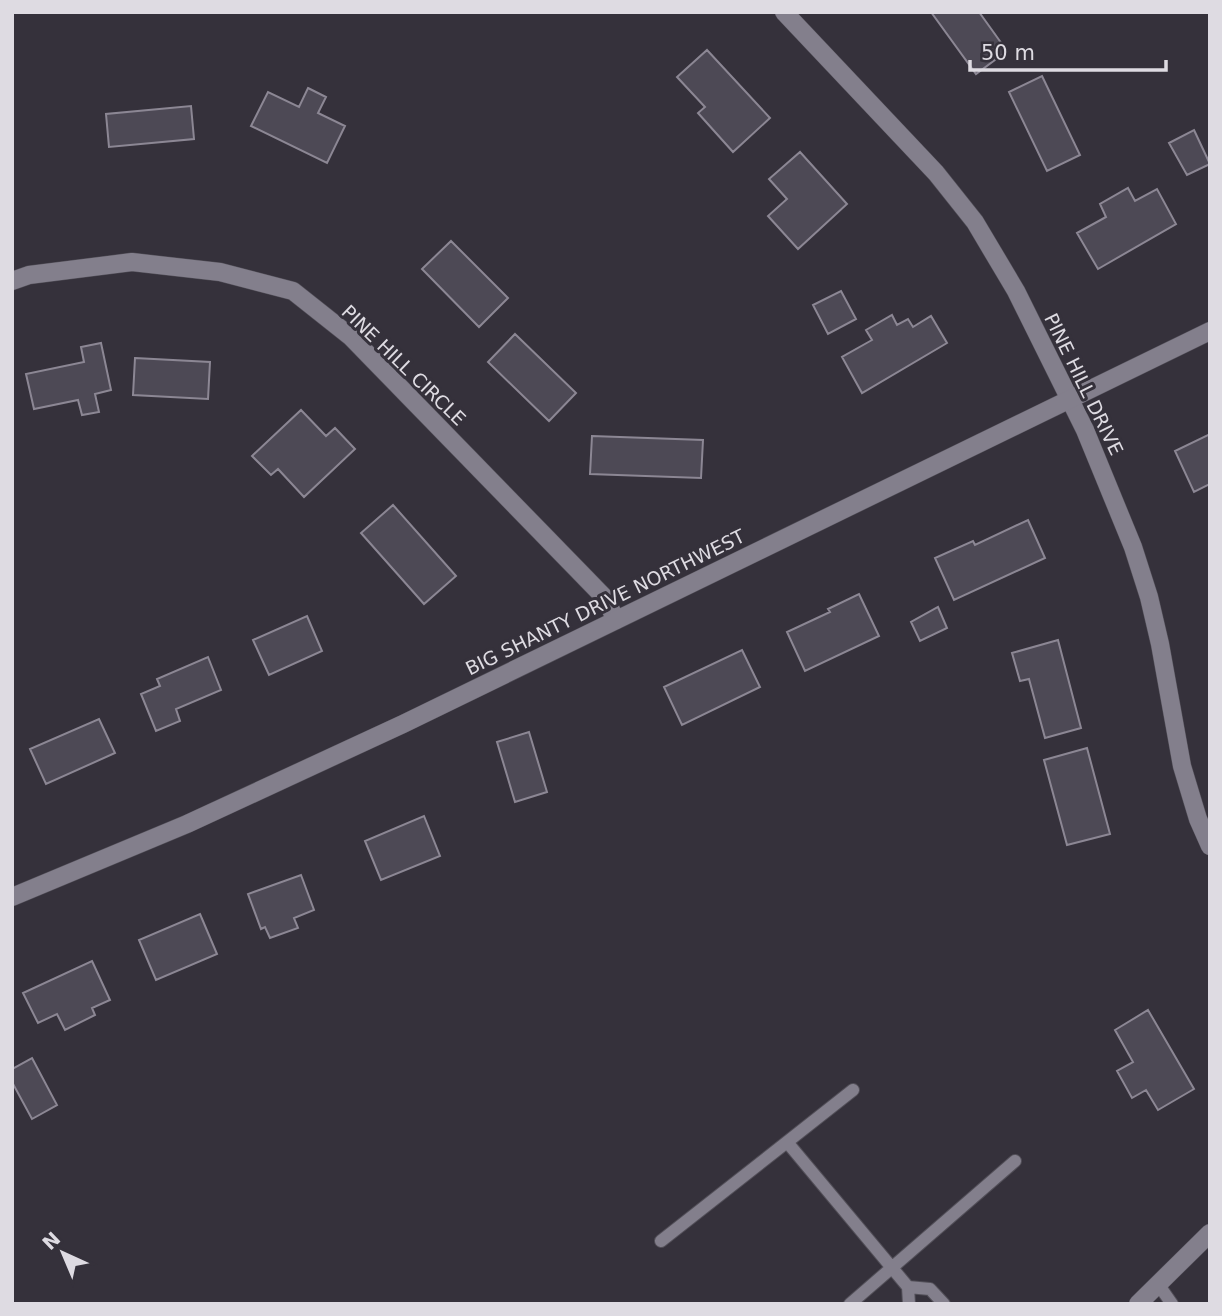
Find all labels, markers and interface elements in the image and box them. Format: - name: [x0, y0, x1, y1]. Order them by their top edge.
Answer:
- scale bar: [970, 28, 1166, 72]
- text: 50 m: [981, 41, 1035, 65]
- street label: PINE HILL CIRCLE: [338, 300, 470, 430]
- street label: PINE HILL DRIVE: [1040, 310, 1128, 458]
- street label: BIG SHANTY DRIVE NORTHWEST: [462, 524, 749, 679]
- north arrow: [28, 1218, 98, 1288]
- text: N: [38, 1227, 65, 1254]

